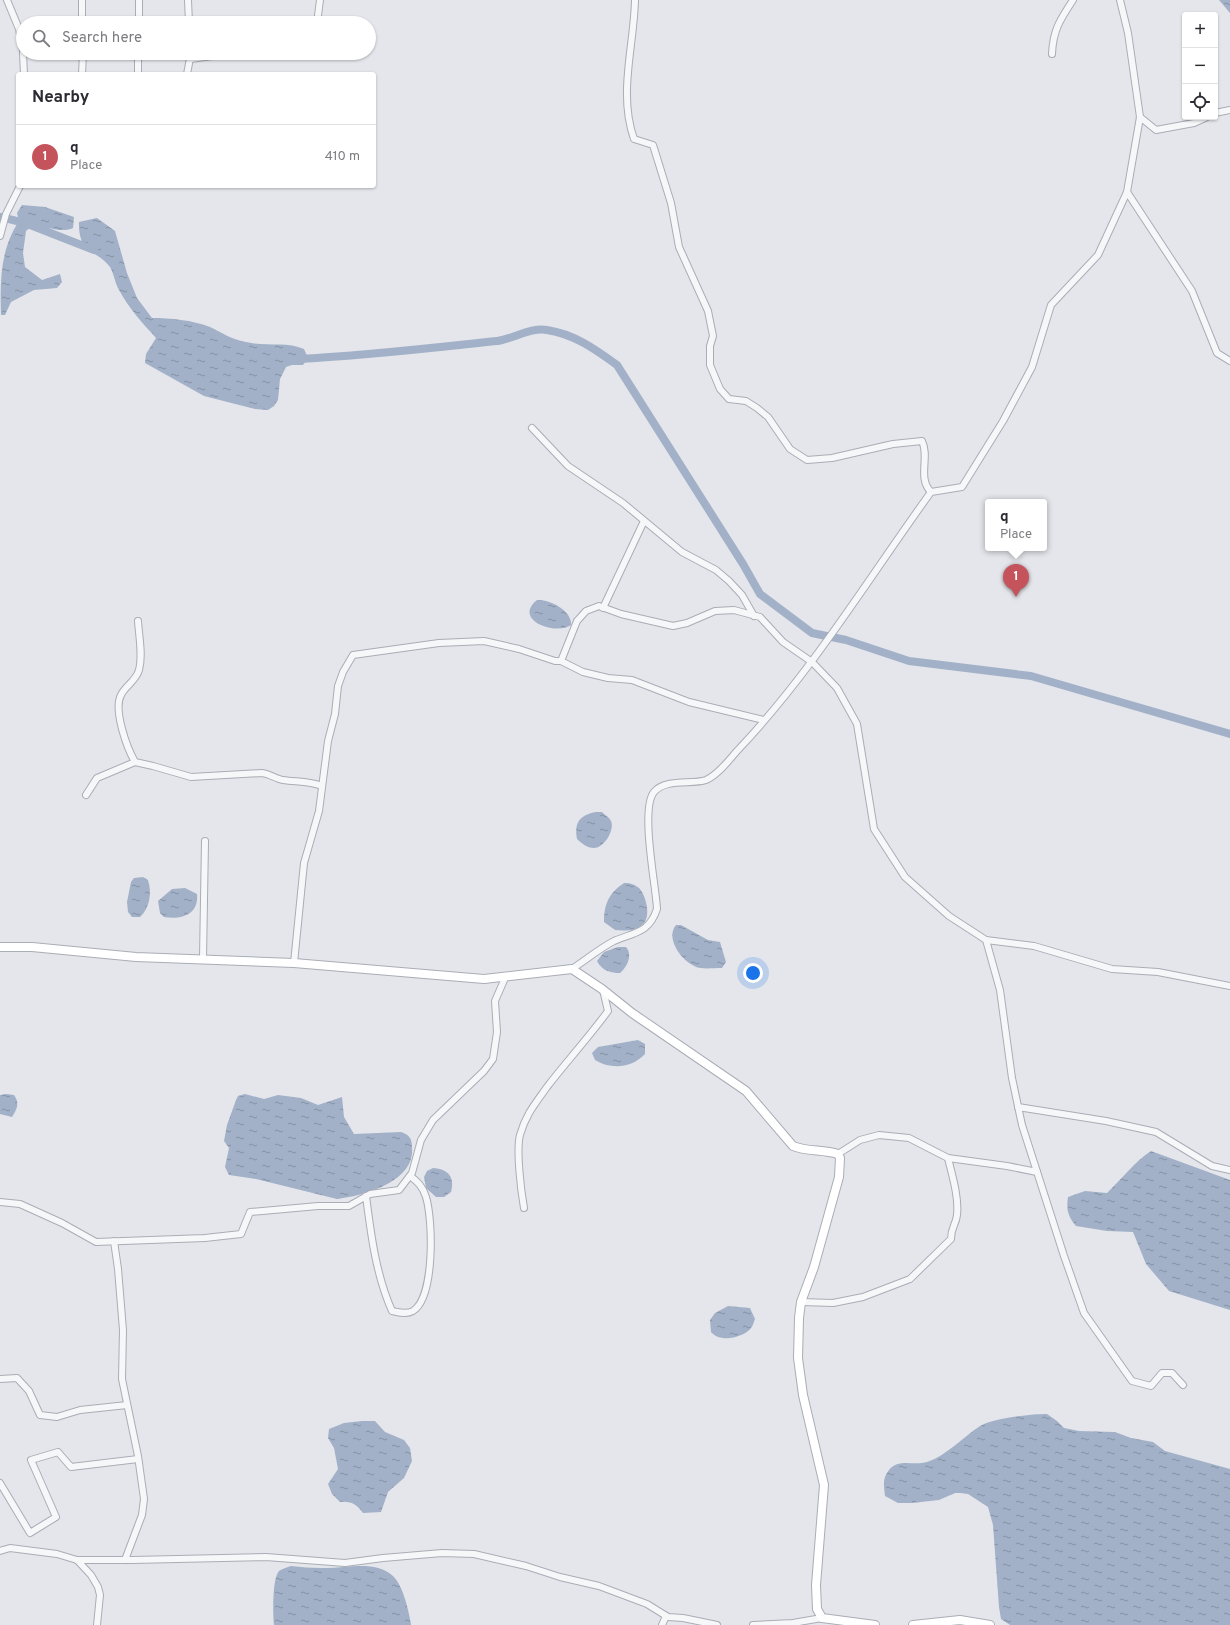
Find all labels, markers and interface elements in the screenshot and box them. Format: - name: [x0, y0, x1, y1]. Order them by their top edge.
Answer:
- map controls: [1182, 12, 1218, 120]
- button: +: [1182, 12, 1218, 48]
- search box: [16, 16, 376, 60]
- icon: search: [30, 27, 52, 49]
- text: Search here: [62, 29, 142, 48]
- button: −: [1182, 48, 1218, 84]
- button: locate: [1182, 84, 1218, 120]
- text: Nearby: [32, 87, 89, 109]
- text: q: [70, 139, 79, 158]
- text: 1: [42, 149, 48, 165]
- text: 410 m: [325, 149, 360, 165]
- text: Place: [70, 158, 102, 174]
- popup: [985, 499, 1047, 551]
- text: q: [1000, 508, 1009, 527]
- text: Place: [1000, 527, 1032, 543]
- pin: 1: [1003, 564, 1029, 597]
- your location: [743, 963, 763, 983]

